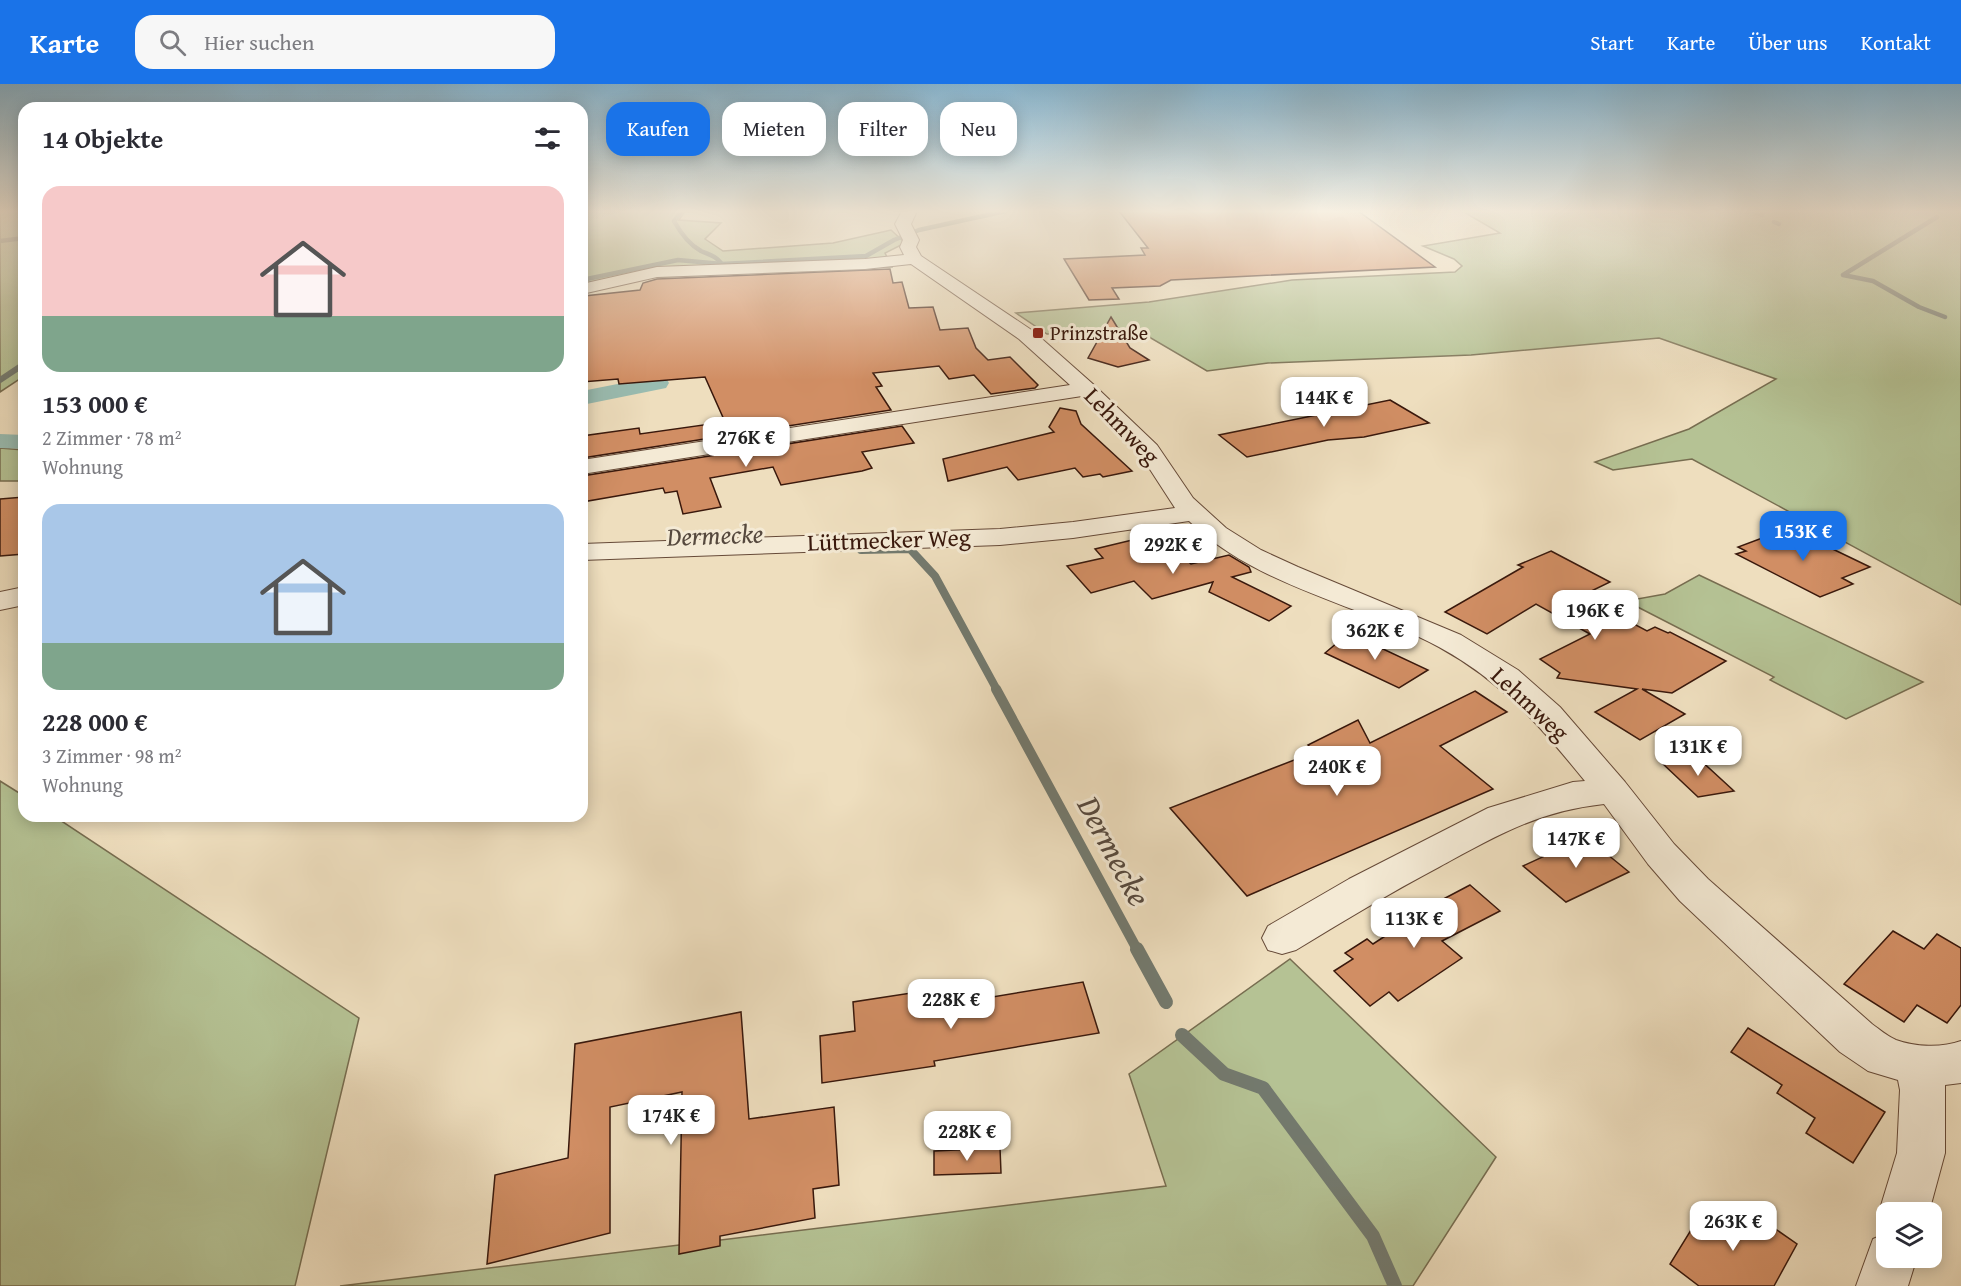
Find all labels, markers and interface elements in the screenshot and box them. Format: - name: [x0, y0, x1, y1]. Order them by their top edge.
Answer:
- search box: [135, 15, 555, 69]
- text: Karte: [30, 22, 99, 63]
- icon: search: [156, 26, 189, 59]
- text: Hier suchen: [204, 26, 314, 58]
- text: Start: [1590, 27, 1634, 58]
- text: Karte: [1667, 27, 1715, 58]
- text: Über uns: [1748, 27, 1828, 58]
- text: Kontakt: [1861, 27, 1931, 58]
- chip: Kaufen: [606, 102, 710, 156]
- chip: Mieten: [722, 102, 826, 156]
- chip: Filter: [838, 102, 928, 156]
- chip: Neu: [940, 102, 1017, 156]
- text: 14 Objekte: [42, 119, 163, 158]
- icon: filters: [531, 122, 564, 155]
- icon: home: [249, 225, 357, 333]
- place label: Prinzstraße: [1050, 318, 1148, 347]
- marker: Prinzstraße: [1031, 326, 1045, 340]
- pin: 144K €: [1275, 377, 1373, 428]
- street label: Lehmweg: [1076, 379, 1168, 472]
- text: 144K €: [1295, 382, 1353, 411]
- text: 153 000 €: [42, 384, 148, 423]
- pin: 276K €: [697, 417, 795, 468]
- text: 276K €: [717, 422, 775, 451]
- text: 2 Zimmer · 78 m²: [42, 423, 181, 452]
- text: Wohnung: [42, 452, 123, 481]
- pin: 153K €: [1754, 511, 1852, 562]
- water label: Dermecke: [665, 513, 764, 556]
- text: 153K €: [1774, 516, 1832, 545]
- street label: Lüttmecker Weg: [807, 519, 971, 560]
- pin: 292K €: [1124, 524, 1222, 575]
- text: 292K €: [1144, 529, 1202, 558]
- icon: home: [249, 543, 357, 651]
- pin: 196K €: [1546, 590, 1644, 641]
- text: 196K €: [1566, 595, 1624, 624]
- pin: 362K €: [1326, 610, 1424, 661]
- text: 362K €: [1346, 615, 1404, 644]
- street label: Lehmweg: [1483, 658, 1577, 749]
- text: 228 000 €: [42, 702, 148, 741]
- pin: 131K €: [1649, 726, 1747, 777]
- text: 131K €: [1669, 731, 1727, 760]
- text: 3 Zimmer · 98 m²: [42, 741, 181, 770]
- pin: 240K €: [1288, 746, 1386, 797]
- text: 240K €: [1308, 751, 1366, 780]
- text: Wohnung: [42, 770, 123, 799]
- water label: Dermecke: [1065, 786, 1163, 914]
- pin: 147K €: [1527, 818, 1625, 869]
- text: 147K €: [1547, 823, 1605, 852]
- pin: 113K €: [1365, 898, 1463, 949]
- text: 113K €: [1385, 903, 1443, 932]
- pin: 228K €: [902, 979, 1000, 1030]
- text: 228K €: [922, 984, 980, 1013]
- pin: 174K €: [622, 1095, 720, 1146]
- text: 174K €: [642, 1100, 700, 1129]
- pin: 228K €: [918, 1111, 1016, 1162]
- text: 228K €: [938, 1116, 996, 1145]
- pin: 263K €: [1684, 1201, 1782, 1252]
- map controls: [1876, 1202, 1942, 1268]
- button: layers: [1876, 1202, 1942, 1268]
- text: 263K €: [1704, 1206, 1762, 1235]

